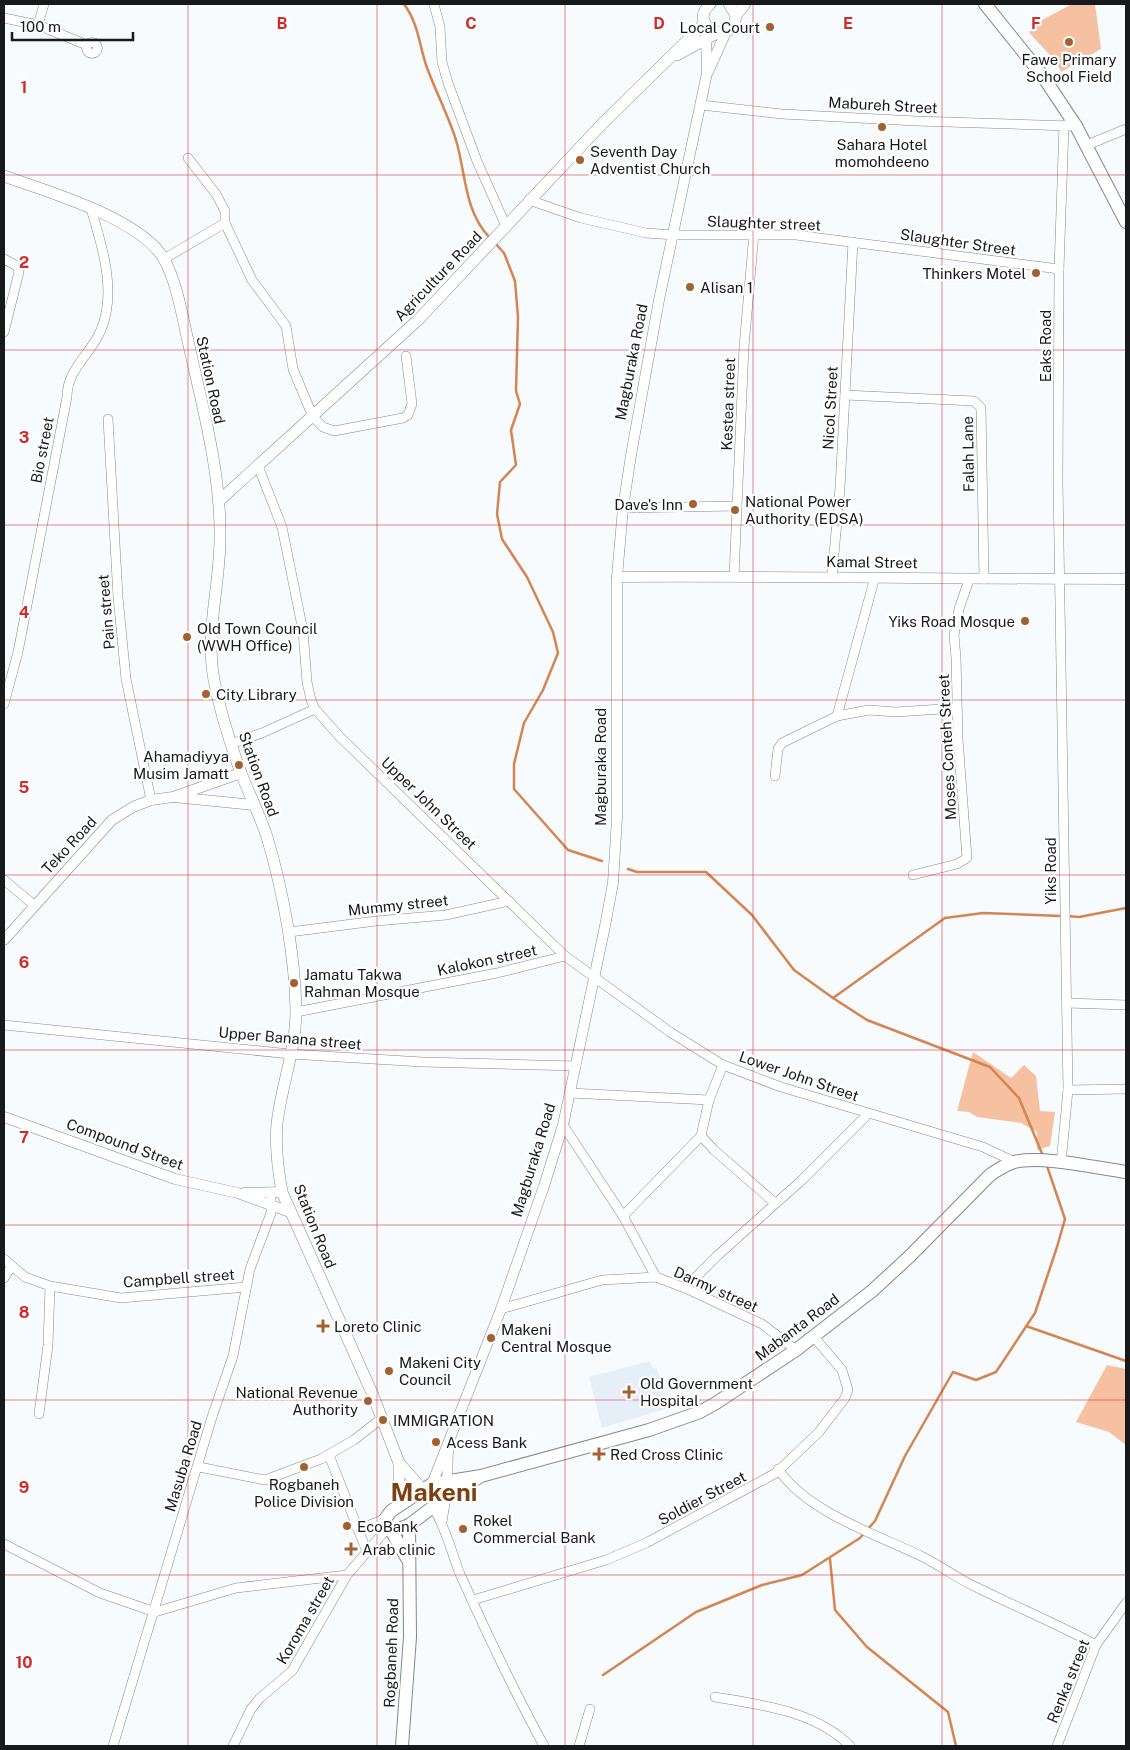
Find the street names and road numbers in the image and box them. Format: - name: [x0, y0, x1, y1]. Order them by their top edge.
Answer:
- street label: Mabureh Street: [828, 94, 938, 116]
- street label: Slaughter street: [707, 213, 822, 233]
- street label: Slaughter Street: [899, 225, 1017, 259]
- street label: Agriculture Road: [391, 228, 485, 324]
- street label: Magburaka Road: [611, 302, 651, 422]
- street label: Eaks Road: [1037, 310, 1054, 382]
- street label: Station Road: [193, 335, 229, 425]
- street label: Kestea street: [718, 357, 738, 451]
- street label: Nicol Street: [819, 366, 841, 450]
- street label: Bio street: [27, 415, 57, 485]
- street label: Falah Lane: [959, 416, 977, 492]
- street label: Kamal Street: [826, 553, 918, 571]
- street label: Pain street: [94, 574, 118, 650]
- street label: Moses Conteh Street: [935, 673, 959, 820]
- street label: Magburaka Road: [592, 708, 609, 826]
- street label: Station Road: [236, 729, 282, 819]
- street label: Upper John Street: [378, 753, 480, 853]
- street label: Teko Road: [38, 813, 100, 877]
- street label: Yiks Road: [1042, 837, 1059, 905]
- street label: Mummy street: [347, 891, 449, 919]
- street label: Kalokon street: [436, 941, 539, 979]
- street label: Upper Banana street: [218, 1023, 362, 1053]
- street label: Lower John Street: [737, 1048, 861, 1104]
- street label: Magburaka Road: [508, 1101, 558, 1219]
- street label: Compound Street: [64, 1115, 186, 1173]
- street label: Station Road: [290, 1181, 340, 1271]
- street label: Darmy street: [671, 1263, 761, 1315]
- street label: Campbell street: [123, 1266, 236, 1290]
- street label: Mabanta Road: [752, 1290, 842, 1364]
- street label: Masuba Road: [161, 1418, 205, 1514]
- street label: Soldier Street: [655, 1468, 749, 1528]
- street label: Koroma street: [273, 1573, 337, 1667]
- street label: Rogbaneh Road: [381, 1598, 401, 1708]
- street label: Renka street: [1044, 1637, 1093, 1725]

